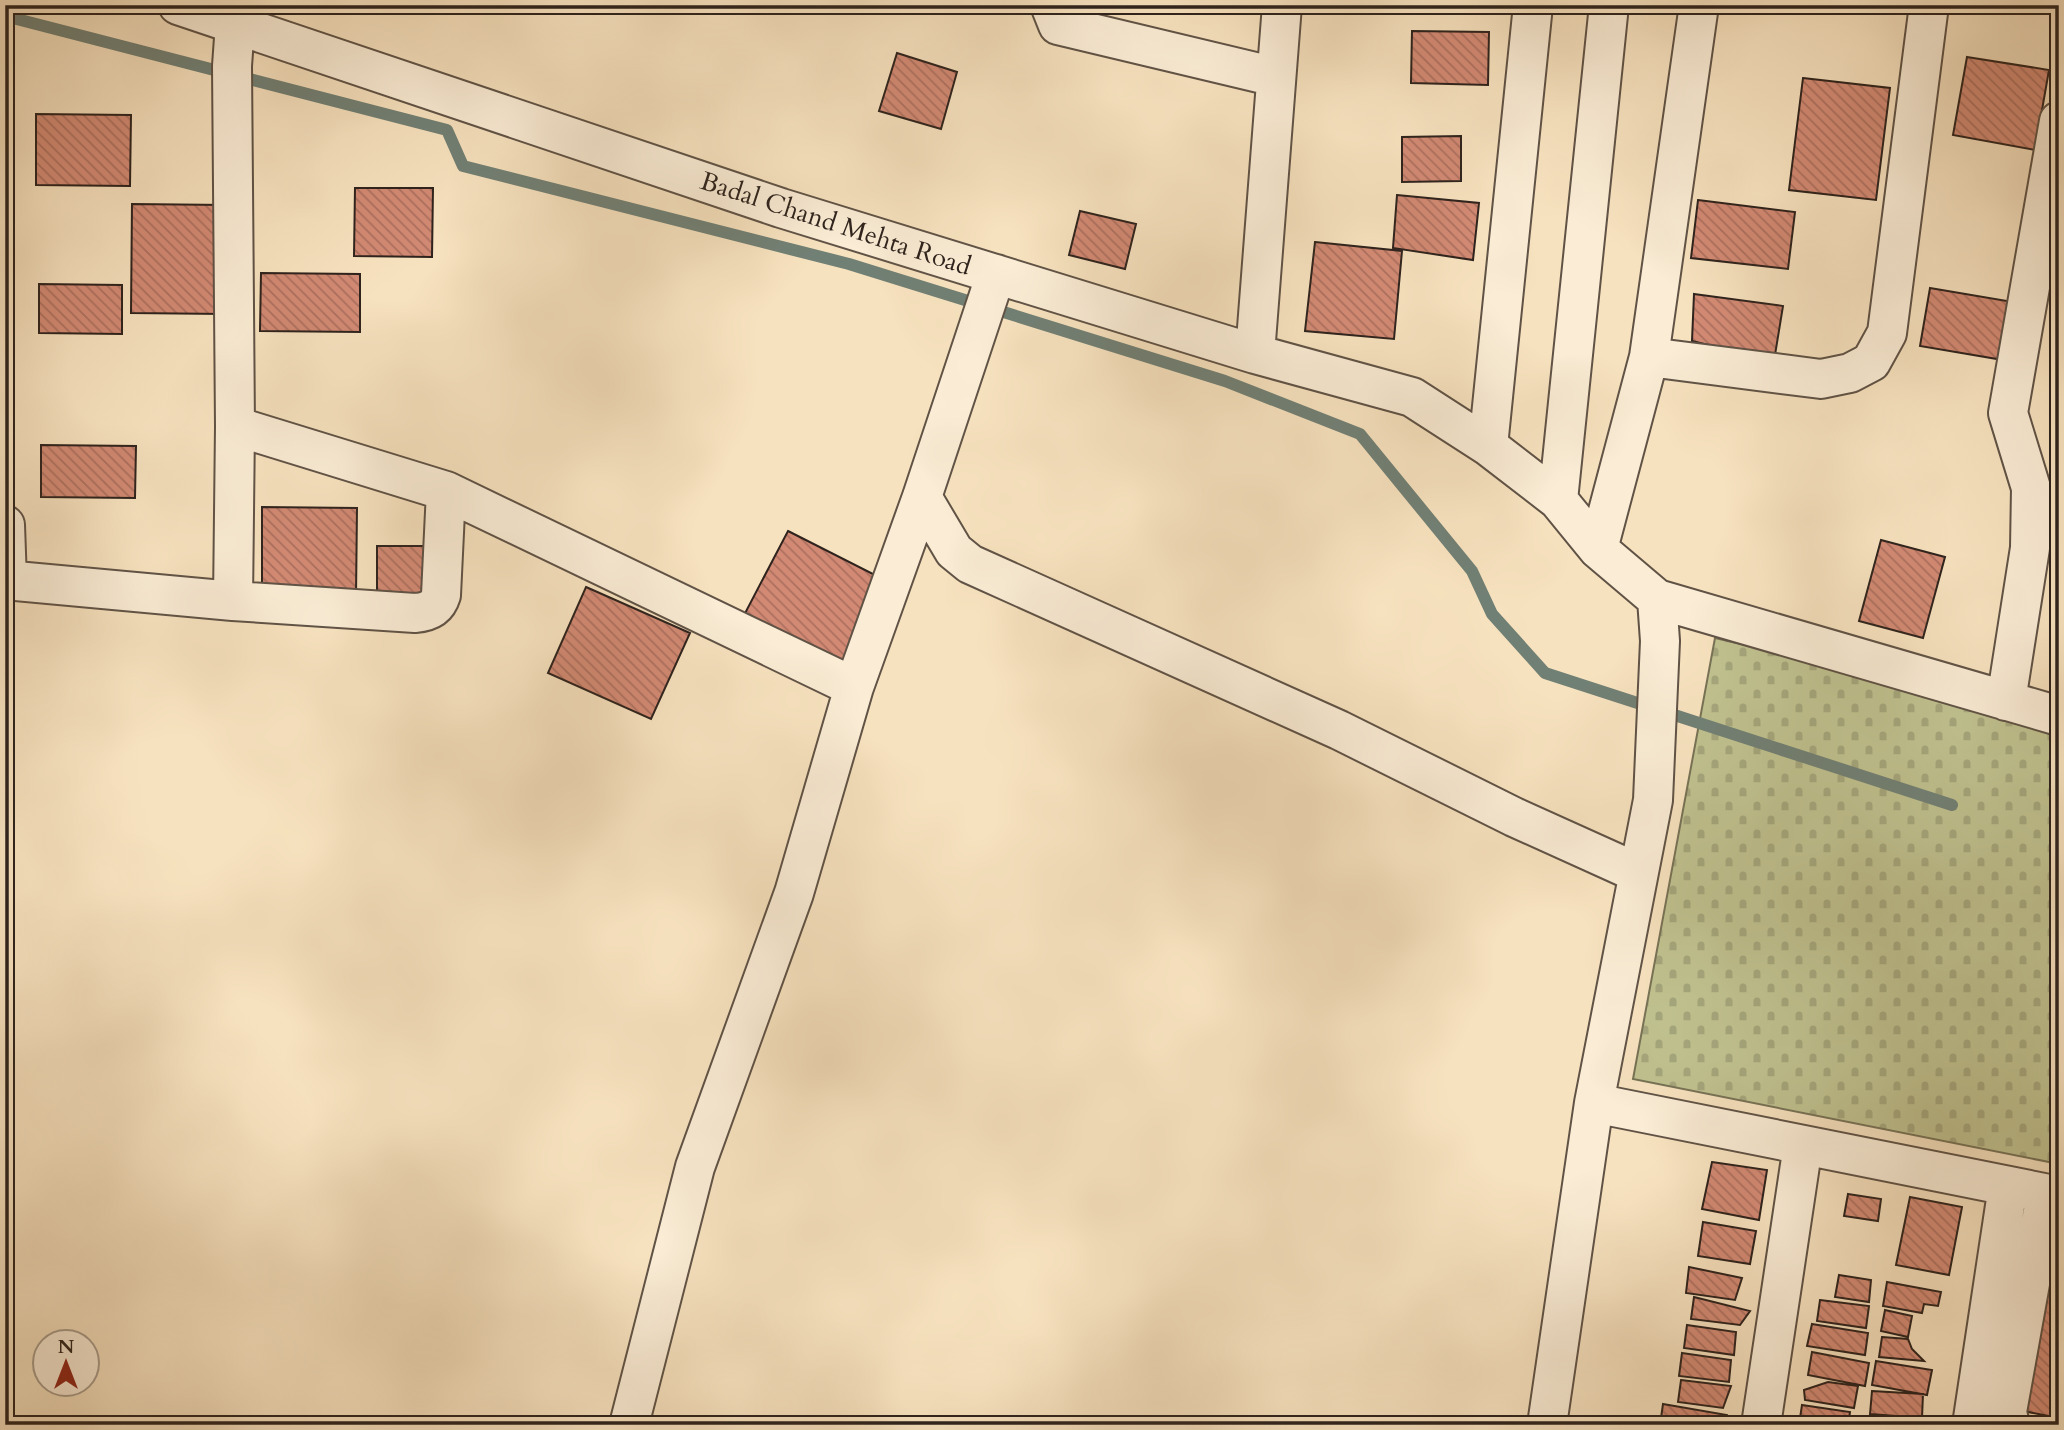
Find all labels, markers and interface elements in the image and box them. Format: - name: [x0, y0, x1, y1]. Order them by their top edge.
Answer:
- street label: Badal Chand Mehta Road: [696, 163, 976, 284]
- north arrow: [32, 1328, 102, 1398]
- text: N: [58, 1334, 75, 1360]

